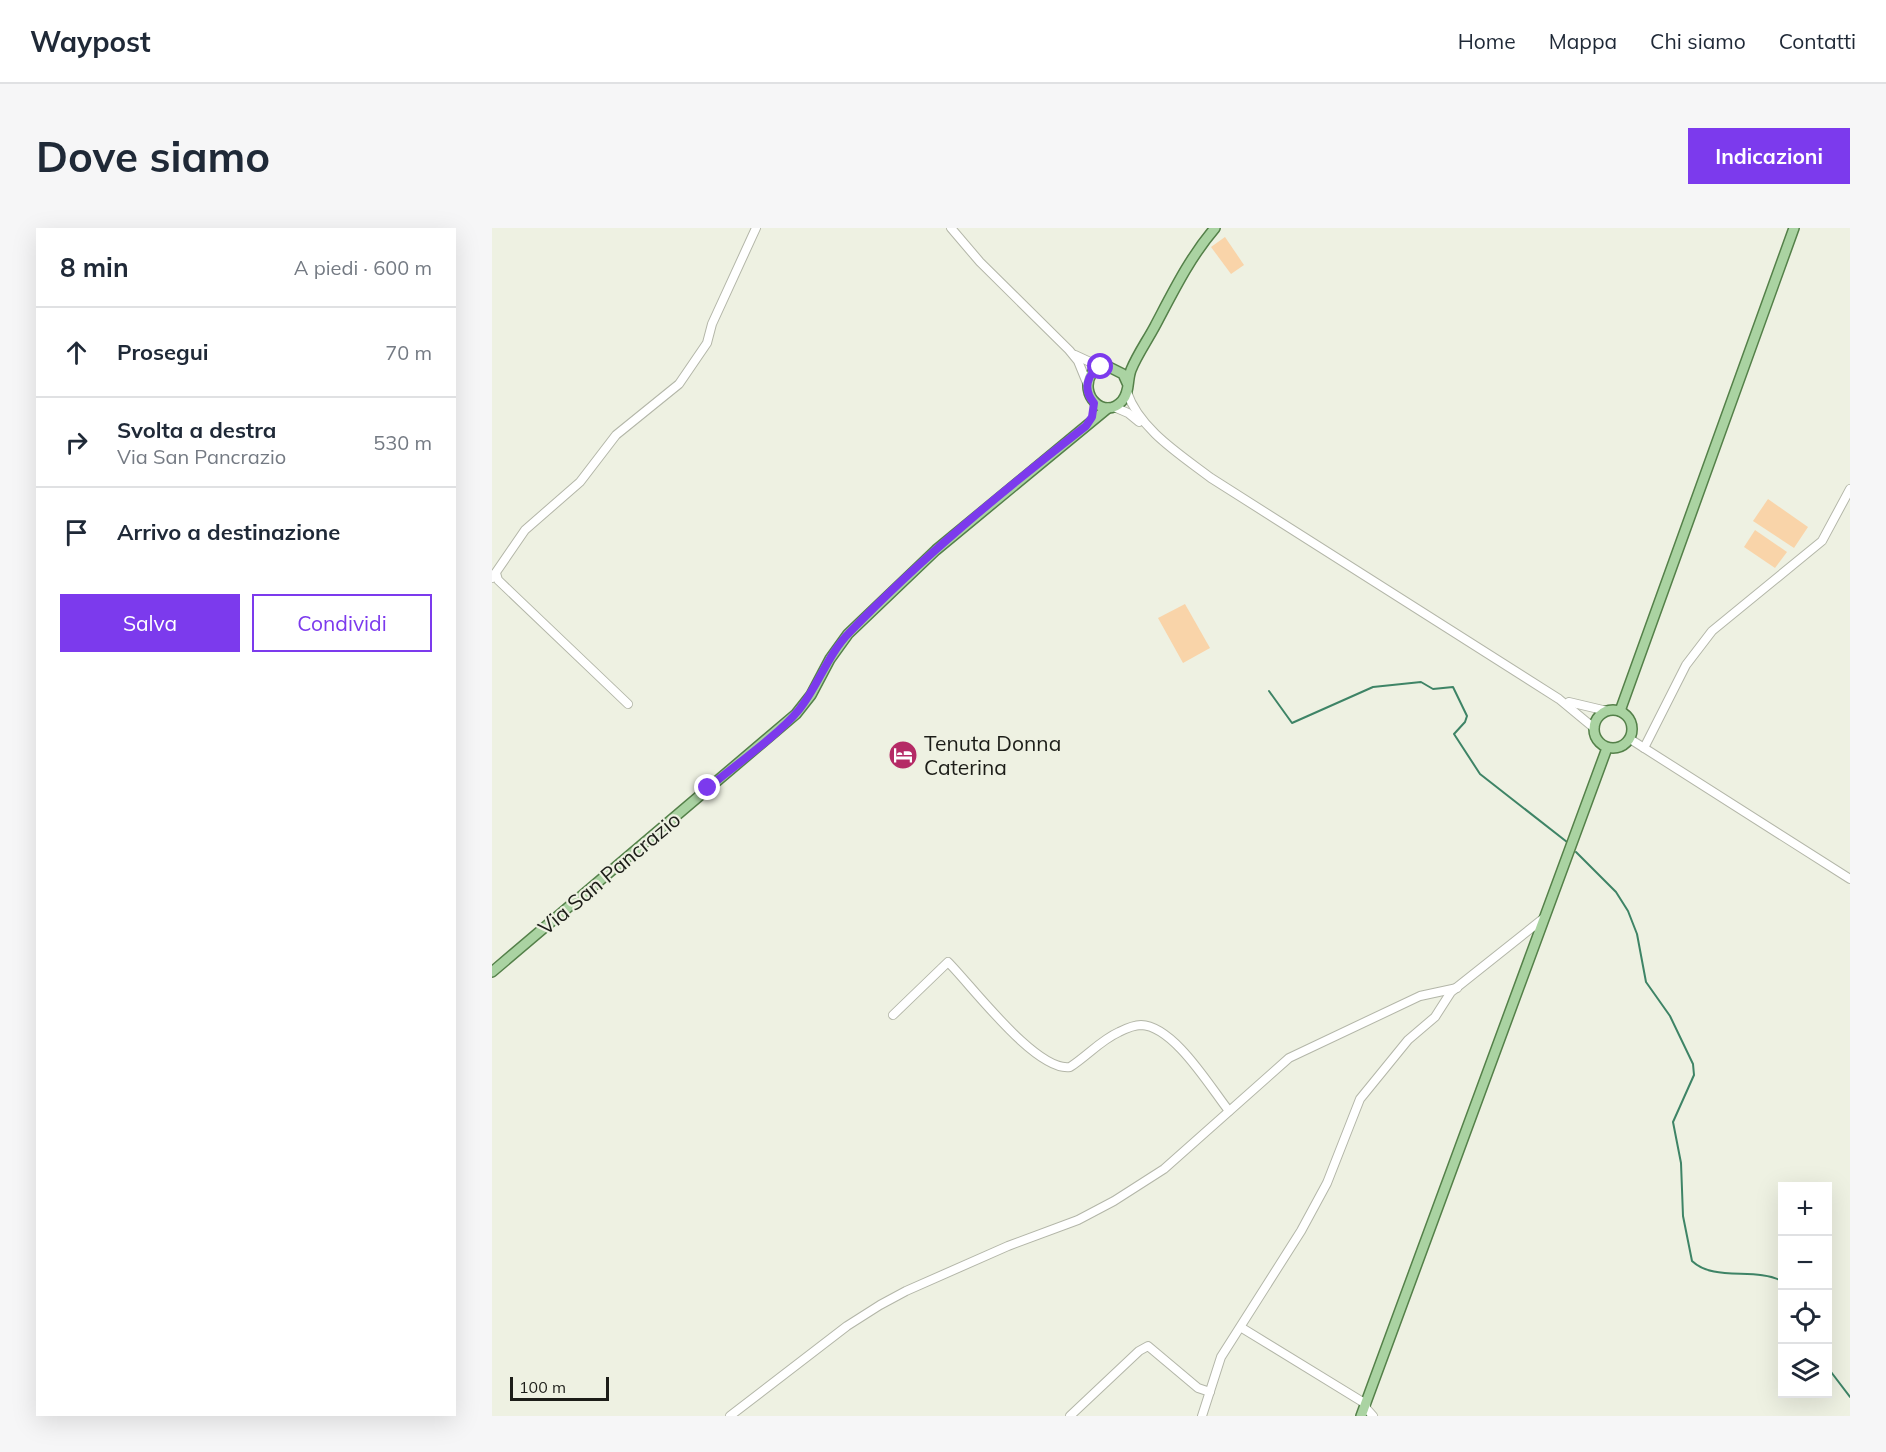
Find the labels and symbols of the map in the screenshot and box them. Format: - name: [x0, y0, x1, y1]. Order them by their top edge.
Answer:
- route start: [1087, 353, 1113, 379]
- place label: Tenuta Donna Caterina: [924, 730, 1061, 780]
- hotel icon: Tenuta Donna Caterina: [887, 739, 919, 771]
- route end: [694, 774, 720, 800]
- street label: Via San Pancrazio: [533, 806, 685, 940]
- scale bar: [510, 1374, 609, 1402]

